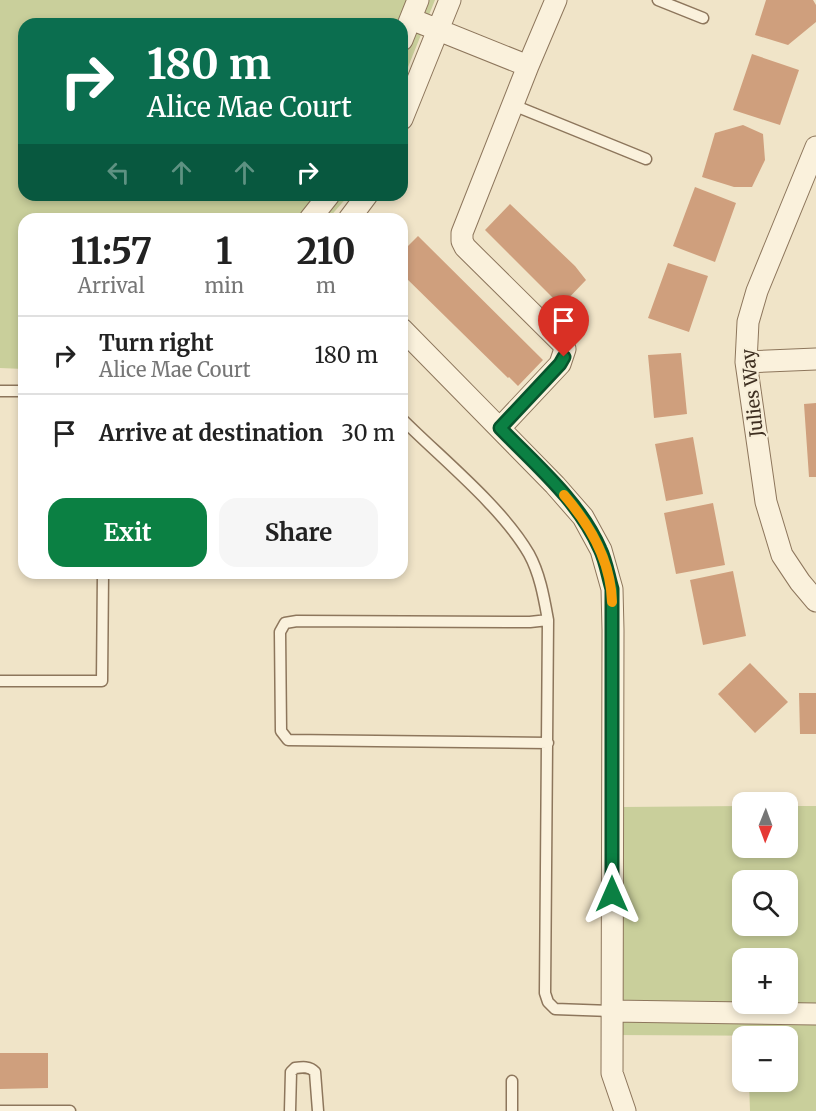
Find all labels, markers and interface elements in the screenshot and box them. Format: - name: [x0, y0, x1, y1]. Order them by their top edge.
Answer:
- text: 180 m: [147, 38, 271, 90]
- icon: right: [48, 42, 126, 120]
- text: Alice Mae Court: [147, 90, 352, 124]
- icon: left: [102, 156, 135, 189]
- icon: ahead: [165, 156, 198, 189]
- icon: ahead: [228, 156, 261, 189]
- icon: right: [291, 156, 324, 189]
- text: 11:57: [70, 229, 152, 274]
- text: 1: [216, 229, 233, 274]
- text: 210: [296, 229, 356, 274]
- text: Arrival: [78, 273, 145, 298]
- text: min: [204, 273, 244, 298]
- text: m: [316, 273, 336, 298]
- pin: [538, 295, 589, 357]
- icon: arrive: [547, 304, 580, 337]
- text: Turn right: [99, 329, 213, 357]
- icon: right: [48, 339, 81, 372]
- text: 180 m: [314, 341, 378, 369]
- street label: Julies Way: [736, 347, 768, 439]
- text: Alice Mae Court: [99, 357, 251, 382]
- icon: arrive: [48, 417, 81, 450]
- text: Arrive at destination: [99, 419, 323, 447]
- text: 30 m: [341, 419, 395, 447]
- button: Exit: [48, 498, 207, 567]
- button: Share: [219, 498, 378, 567]
- north arrow: [732, 792, 798, 858]
- map controls: [732, 792, 798, 1092]
- position arrow: [580, 862, 644, 926]
- button: search: [732, 870, 798, 936]
- button: +: [732, 948, 798, 1014]
- button: −: [732, 1026, 798, 1092]

